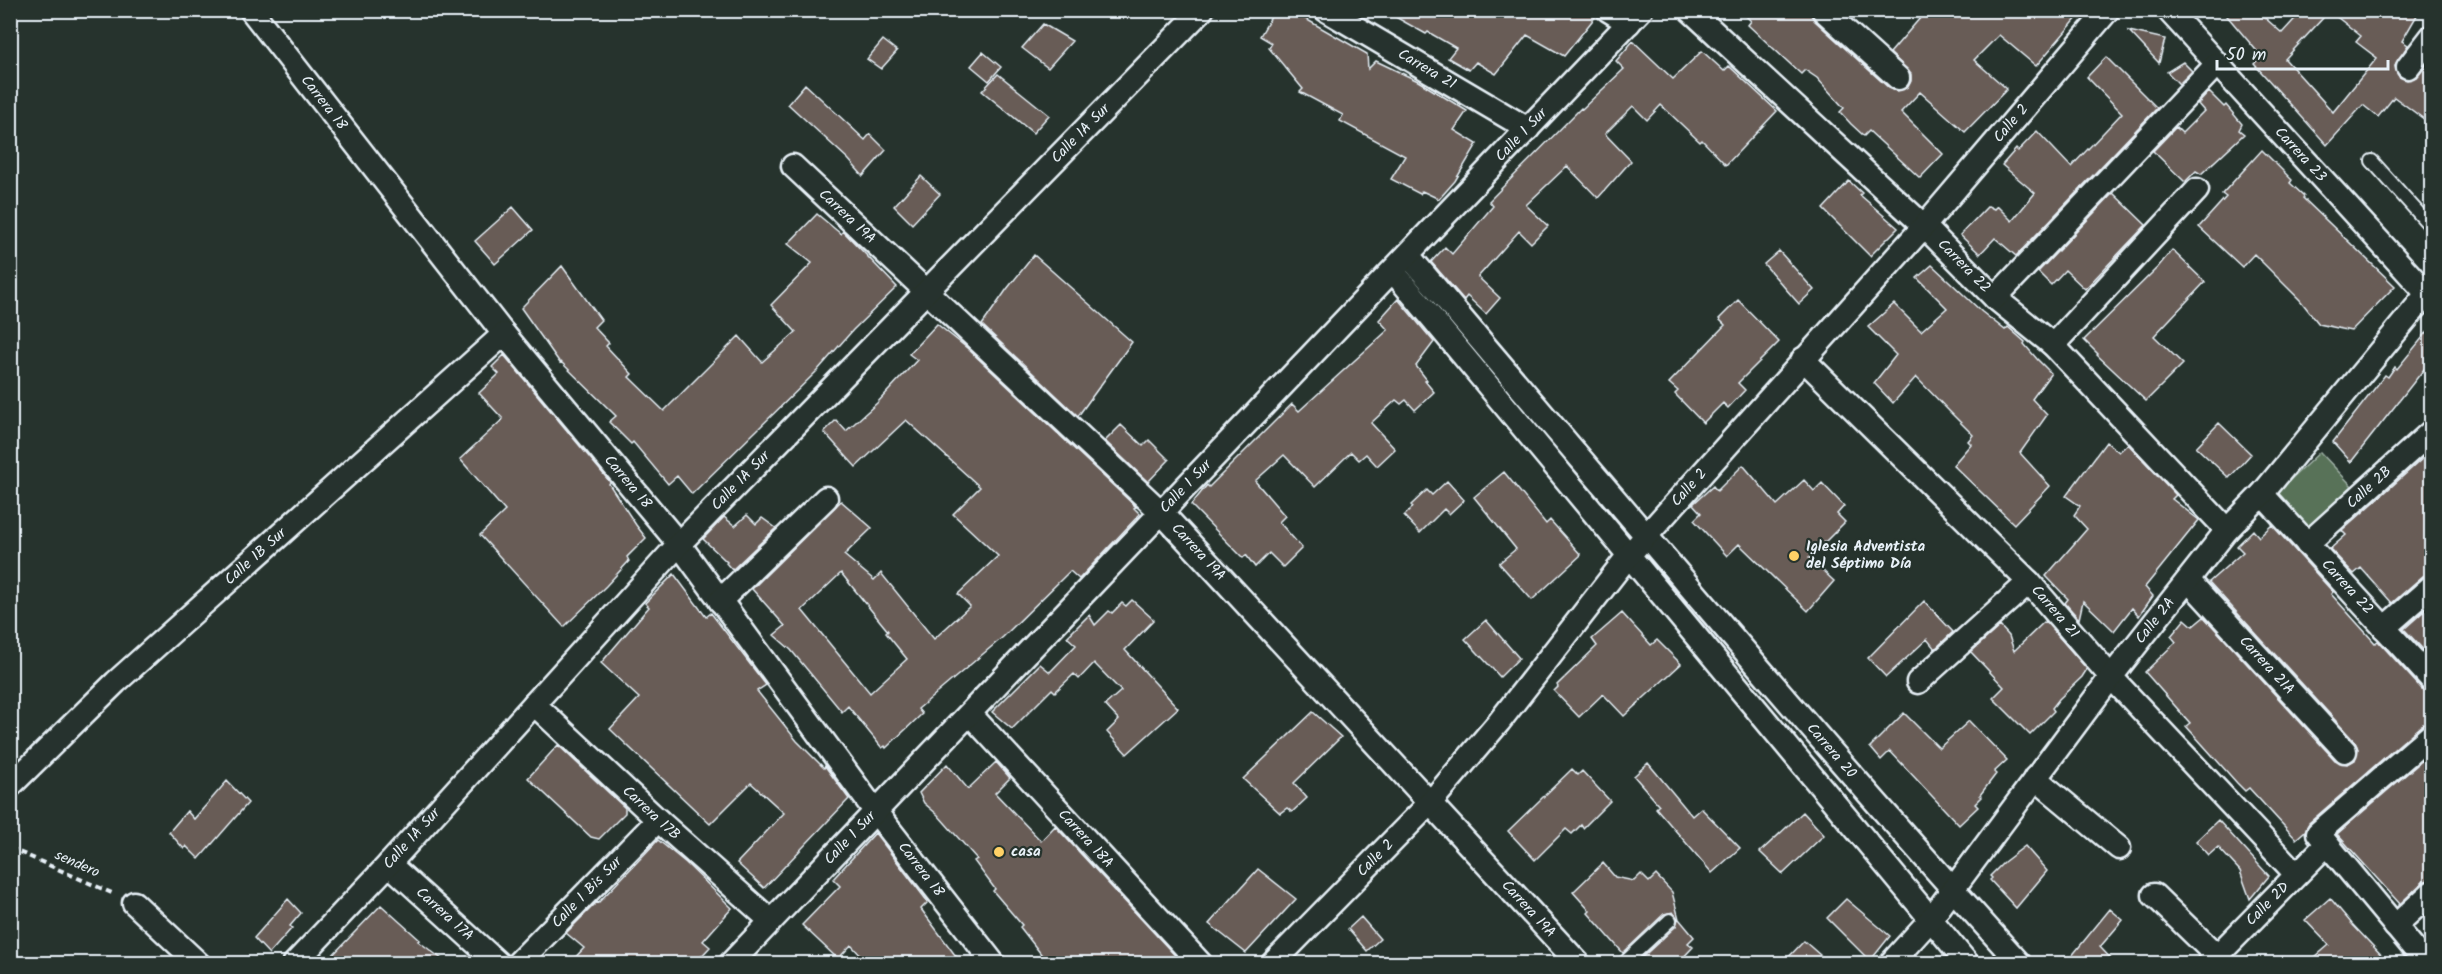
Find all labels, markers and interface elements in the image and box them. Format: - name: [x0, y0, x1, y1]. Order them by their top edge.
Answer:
- scale bar: [2217, 33, 2388, 71]
- text: 50 m: [2226, 41, 2266, 70]
- street label: Carrera 21: [1393, 43, 1461, 96]
- street label: Carrera 18: [294, 70, 354, 137]
- street label: Calle 1A Sur: [1046, 97, 1117, 169]
- street label: Calle 2: [1988, 99, 2035, 149]
- street label: Calle 1 Sur: [1490, 102, 1554, 168]
- street label: Carrera 23: [2268, 121, 2332, 188]
- street label: Carrera 19A: [812, 183, 881, 250]
- street label: Carrera 22: [1931, 234, 1996, 299]
- street label: Calle 1A Sur: [705, 445, 777, 517]
- street label: Carrera 18: [598, 450, 658, 515]
- street label: Calle 1 Sur: [1154, 453, 1218, 519]
- street label: Calle 2B: [2341, 460, 2398, 515]
- street label: Calle 2: [1665, 463, 1713, 512]
- street label: Carrera 19A: [1165, 518, 1232, 587]
- street label: Calle 1B Sur: [219, 522, 293, 591]
- place label: Iglesia Adventista del Séptimo Día: [1806, 535, 1925, 576]
- marker: Iglesia Adventista del Séptimo Día: [1787, 549, 1801, 563]
- street label: Carrera 22: [2315, 554, 2379, 620]
- street label: Carrera 21: [2025, 580, 2085, 644]
- street label: Calle 2A: [2129, 592, 2181, 649]
- street label: Carrera 21A: [2233, 630, 2300, 701]
- street label: Carrera 20: [1800, 718, 1863, 785]
- street label: Carrera 17B: [616, 780, 686, 846]
- street label: Calle 1A Sur: [377, 802, 447, 875]
- street label: Carrera 18A: [1052, 804, 1119, 874]
- street label: Calle 1 Sur: [818, 805, 883, 871]
- street label: Calle 2: [1351, 834, 1400, 883]
- street label: Carrera 18: [891, 837, 951, 903]
- place label: casa: [1011, 840, 1041, 864]
- street label: sendero: [51, 843, 104, 885]
- marker: casa: [992, 845, 1006, 859]
- street label: Calle 1 Bis Sur: [546, 850, 629, 934]
- street label: Carrera 19A: [1495, 875, 1561, 944]
- street label: Calle 2D: [2240, 876, 2296, 932]
- street label: Carrera 17A: [410, 882, 479, 947]

